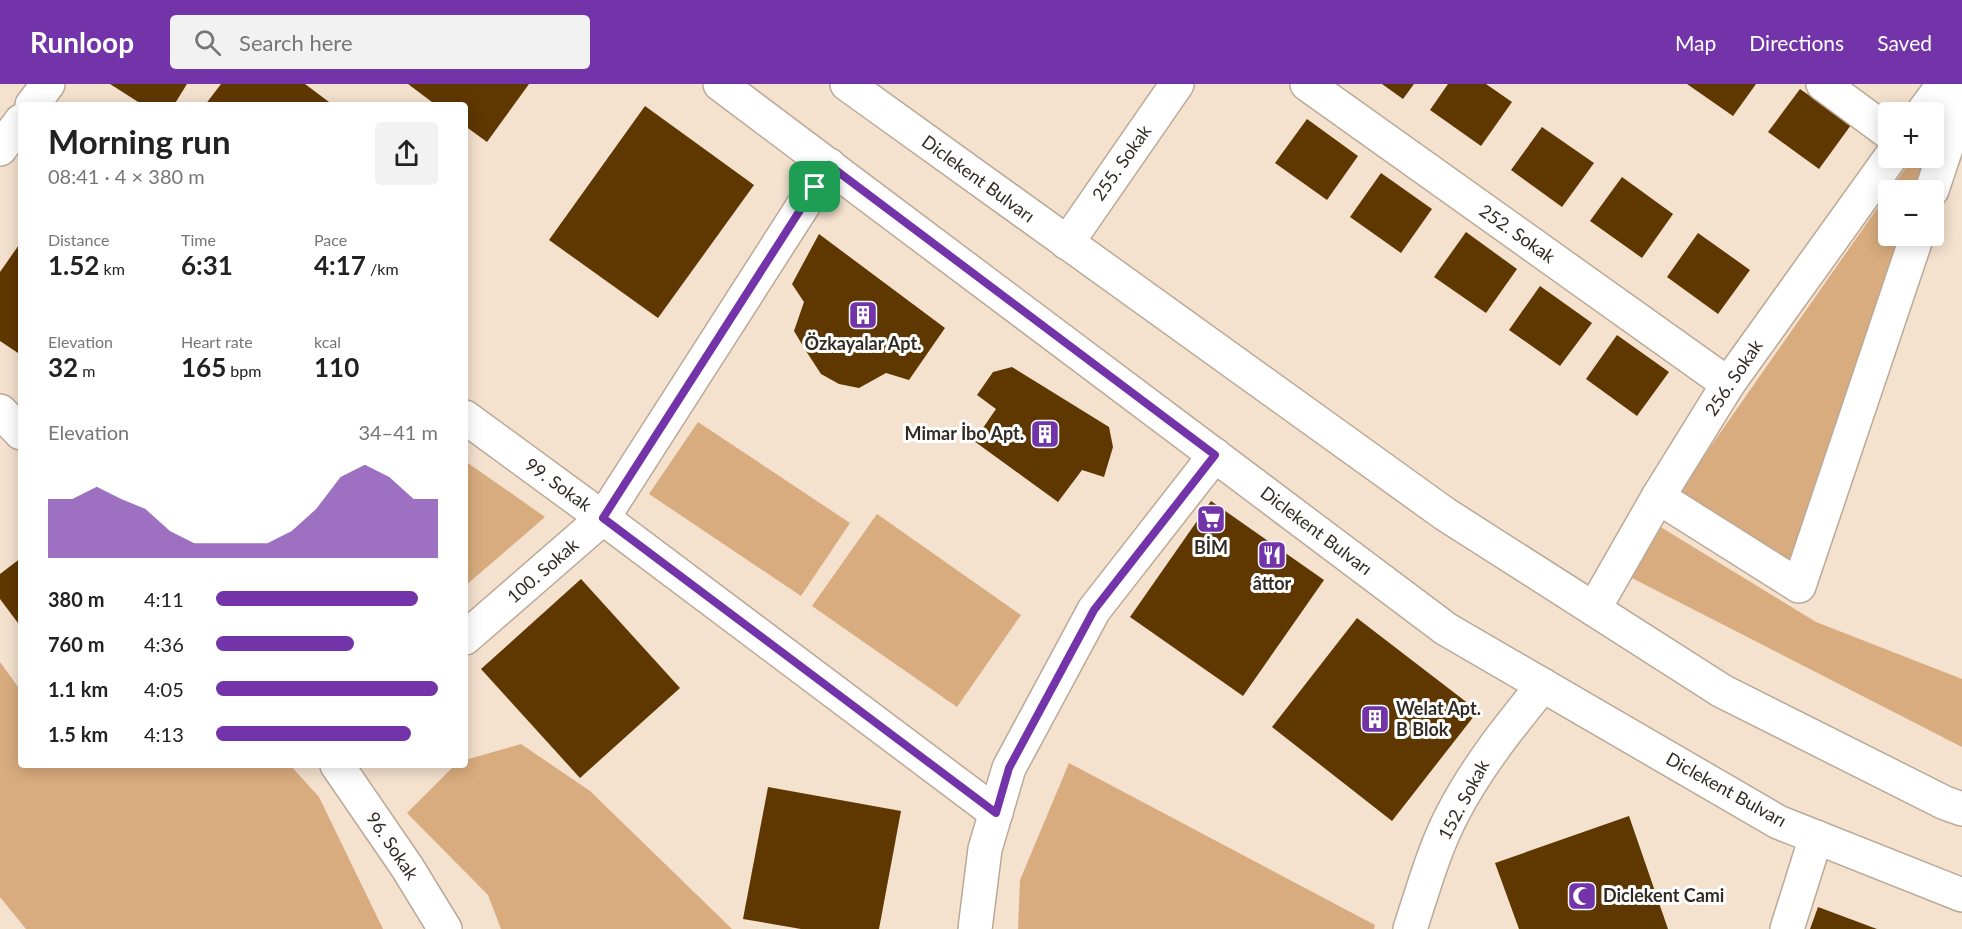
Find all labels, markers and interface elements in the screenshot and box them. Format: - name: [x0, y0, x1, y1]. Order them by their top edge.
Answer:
- search box: [170, 15, 590, 69]
- text: Runloop: [30, 25, 134, 59]
- icon: search: [191, 26, 224, 59]
- text: Search here: [239, 29, 353, 56]
- text: Map: [1675, 30, 1716, 55]
- text: Directions: [1749, 30, 1844, 55]
- text: Saved: [1877, 30, 1932, 55]
- map controls: [1878, 102, 1944, 246]
- button: +: [1878, 102, 1944, 168]
- street label: 255. Sokak: [1087, 120, 1156, 205]
- text: Morning run: [48, 121, 231, 161]
- button: share: [375, 122, 438, 185]
- street label: Diclekent Bulvarı: [918, 130, 1039, 226]
- pin: [789, 161, 840, 212]
- text: 08:41 · 4 × 380 m: [48, 164, 205, 188]
- icon: arrive: [798, 170, 831, 203]
- button: −: [1878, 180, 1944, 246]
- street label: 252. Sokak: [1475, 199, 1560, 268]
- text: Distance: [48, 230, 109, 249]
- text: Time: [181, 230, 216, 249]
- text: Pace: [314, 230, 347, 249]
- text: 1.52: [48, 249, 99, 281]
- text: 6:31: [181, 249, 233, 281]
- text: 4:17: [314, 249, 366, 281]
- text: km: [99, 259, 125, 278]
- text: /km: [366, 259, 399, 278]
- building icon: Özkayalar Apt.: [847, 299, 879, 331]
- text: Elevation: [48, 332, 113, 351]
- text: Heart rate: [181, 332, 253, 351]
- text: kcal: [314, 332, 341, 351]
- place label: Özkayalar Apt.: [805, 332, 921, 354]
- street label: 256. Sokak: [1700, 334, 1767, 420]
- text: 32: [48, 351, 78, 383]
- text: 165: [181, 351, 226, 383]
- text: 110: [314, 351, 359, 383]
- text: m: [78, 361, 95, 380]
- text: bpm: [226, 361, 261, 380]
- building icon: Mimar İbo Apt.: [1029, 418, 1061, 450]
- text: Elevation: [48, 420, 129, 444]
- text: 34–41 m: [358, 420, 438, 444]
- place label: Mimar İbo Apt.: [905, 422, 1024, 444]
- street label: 99. Sokak: [521, 453, 597, 516]
- street label: Diclekent Bulvarı: [1256, 481, 1377, 579]
- supermarket icon: BİM: [1195, 503, 1227, 535]
- street label: 100. Sokak: [502, 533, 583, 607]
- place label: BİM: [1194, 536, 1228, 558]
- restaurant icon: âttor: [1256, 539, 1288, 571]
- place label: âttor: [1253, 572, 1292, 594]
- text: 380 m: [48, 587, 104, 611]
- text: 4:11: [144, 587, 184, 611]
- text: 760 m: [48, 632, 104, 656]
- text: 4:36: [144, 632, 184, 656]
- text: 1.1 km: [48, 677, 108, 701]
- text: 4:05: [144, 677, 184, 701]
- place label: Welat Apt. B Blok: [1396, 697, 1481, 740]
- building icon: Welat Apt. B Blok: [1359, 703, 1391, 735]
- text: 1.5 km: [48, 722, 108, 746]
- text: 4:13: [144, 722, 184, 746]
- street label: Diclekent Bulvarı: [1663, 747, 1790, 831]
- street label: 152. Sokak: [1433, 755, 1494, 843]
- street label: 96. Sokak: [362, 807, 424, 884]
- mosque icon: Diclekent Cami: [1566, 880, 1598, 912]
- place label: Diclekent Cami: [1603, 884, 1724, 906]

